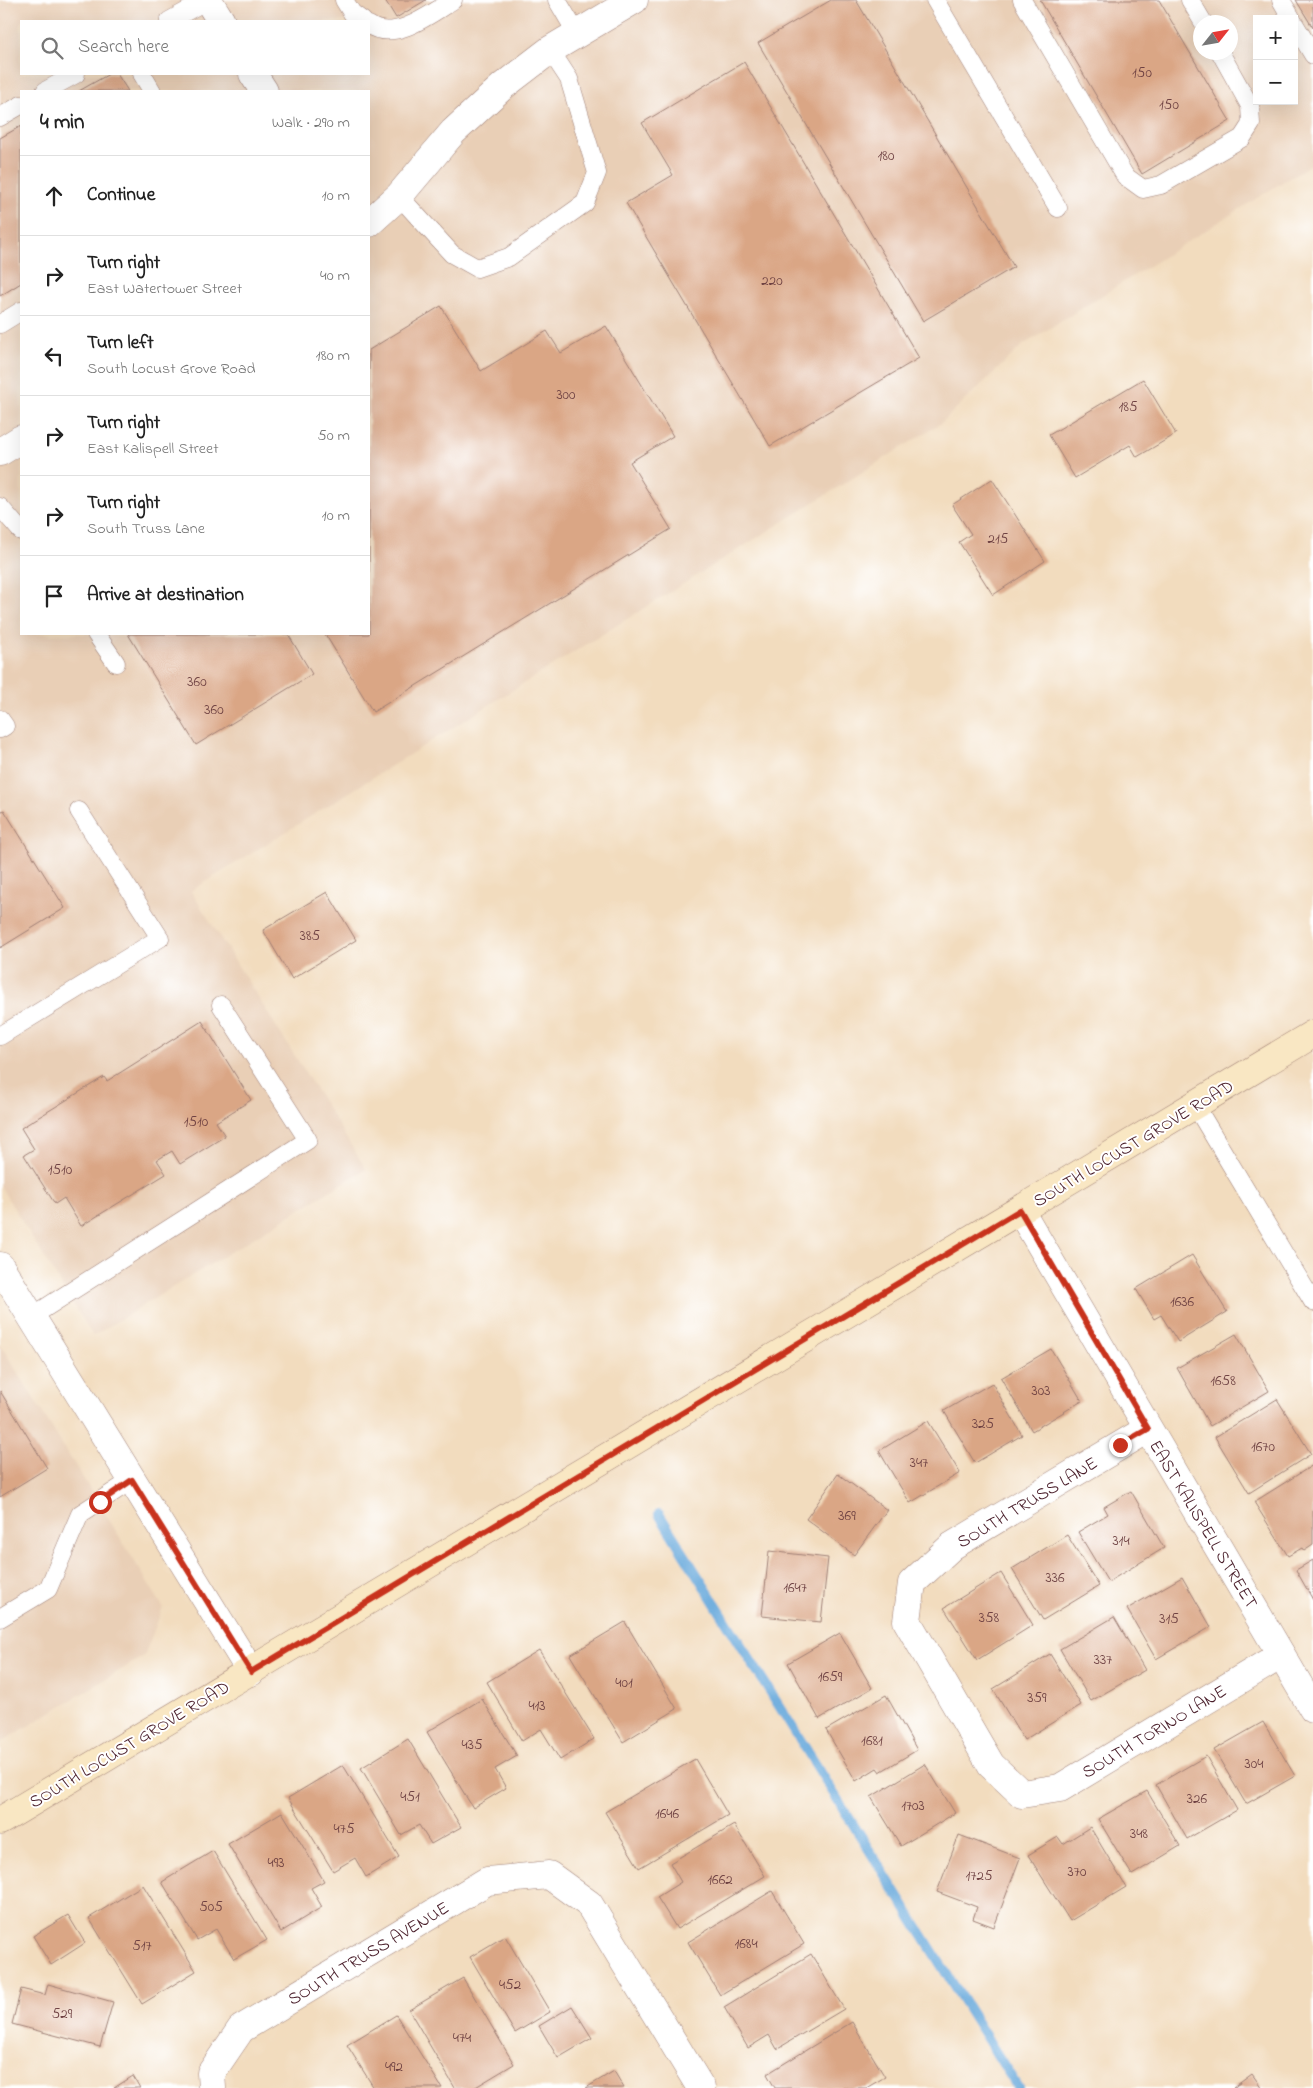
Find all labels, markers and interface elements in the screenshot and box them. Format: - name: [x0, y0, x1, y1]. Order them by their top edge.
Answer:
- north arrow: [1193, 15, 1238, 60]
- map controls: [1253, 15, 1298, 105]
- button: +: [1253, 15, 1298, 60]
- search box: [20, 20, 370, 75]
- icon: search: [38, 34, 66, 62]
- text: Search here: [78, 34, 169, 61]
- button: −: [1253, 60, 1298, 105]
- house number: 150: [1132, 62, 1152, 84]
- house number: 150: [1159, 94, 1179, 116]
- text: 4 min: [40, 108, 84, 138]
- text: Walk · 290 m: [272, 111, 350, 135]
- house number: 180: [878, 145, 895, 167]
- icon: ahead: [40, 182, 68, 210]
- text: Continue: [87, 182, 155, 209]
- text: 10 m: [322, 184, 350, 208]
- text: Turn right: [87, 250, 160, 277]
- icon: right: [40, 262, 68, 290]
- text: 40 m: [320, 264, 350, 288]
- house number: 220: [761, 270, 783, 292]
- text: East Watertower Street: [87, 277, 242, 301]
- text: Turn left: [87, 330, 154, 357]
- icon: left: [40, 342, 68, 370]
- text: 180 m: [316, 344, 350, 368]
- text: South Locust Grove Road: [87, 357, 256, 381]
- house number: 300: [556, 384, 576, 406]
- house number: 185: [1119, 396, 1138, 418]
- text: Turn right: [87, 410, 160, 437]
- icon: right: [40, 422, 68, 450]
- text: 50 m: [318, 424, 350, 448]
- text: East Kalispell Street: [87, 437, 219, 461]
- text: Turn right: [87, 490, 160, 517]
- icon: right: [40, 502, 68, 530]
- text: 10 m: [322, 504, 350, 528]
- text: South Truss Lane: [87, 517, 205, 541]
- house number: 215: [988, 528, 1009, 550]
- icon: arrive: [40, 582, 68, 610]
- text: Arrive at destination: [87, 582, 244, 609]
- house number: 360: [187, 671, 207, 693]
- house number: 360: [204, 699, 224, 721]
- house number: 385: [300, 925, 321, 947]
- street label: SOUTH LOCUST GROVE ROAD: [1029, 1074, 1239, 1215]
- house number: 1510: [184, 1111, 209, 1133]
- house number: 1510: [48, 1159, 73, 1181]
- house number: 1636: [1170, 1291, 1194, 1313]
- house number: 1658: [1210, 1370, 1236, 1392]
- house number: 303: [1032, 1380, 1050, 1402]
- house number: 325: [972, 1413, 995, 1435]
- route end: [1109, 1434, 1132, 1457]
- street label: EAST KALISPELL STREET: [1142, 1436, 1263, 1614]
- house number: 1670: [1251, 1436, 1276, 1458]
- street label: SOUTH TRUSS LANE: [953, 1451, 1103, 1556]
- house number: 347: [910, 1452, 928, 1474]
- route start: [89, 1491, 112, 1514]
- house number: 369: [838, 1505, 856, 1527]
- house number: 314: [1112, 1530, 1130, 1552]
- house number: 336: [1046, 1567, 1065, 1589]
- house number: 1647: [783, 1577, 807, 1599]
- house number: 358: [979, 1607, 1000, 1629]
- house number: 315: [1159, 1608, 1179, 1630]
- house number: 337: [1094, 1649, 1112, 1671]
- house number: 1659: [818, 1666, 843, 1688]
- house number: 401: [615, 1672, 633, 1694]
- street label: SOUTH LOCUST GROVE ROAD: [25, 1675, 235, 1816]
- street label: SOUTH TORINO LANE: [1078, 1679, 1232, 1786]
- house number: 359: [1027, 1687, 1047, 1709]
- house number: 413: [528, 1695, 546, 1717]
- house number: 1681: [861, 1730, 883, 1752]
- house number: 435: [462, 1734, 483, 1756]
- house number: 304: [1245, 1753, 1263, 1775]
- house number: 451: [400, 1786, 420, 1808]
- house number: 326: [1187, 1788, 1208, 1810]
- house number: 1703: [901, 1795, 925, 1817]
- house number: 1646: [655, 1803, 679, 1825]
- house number: 475: [334, 1818, 355, 1840]
- house number: 348: [1130, 1823, 1148, 1845]
- house number: 493: [268, 1852, 284, 1874]
- house number: 370: [1068, 1861, 1087, 1883]
- house number: 1725: [966, 1865, 993, 1887]
- house number: 1662: [707, 1869, 733, 1891]
- house number: 505: [199, 1896, 223, 1918]
- street label: SOUTH TRUSS AVENUE: [283, 1896, 455, 2013]
- house number: 1684: [734, 1933, 758, 1955]
- house number: 517: [132, 1935, 152, 1957]
- house number: 452: [499, 1974, 522, 1996]
- house number: 529: [52, 2003, 73, 2025]
- house number: 474: [453, 2027, 471, 2049]
- house number: 492: [385, 2056, 404, 2078]

